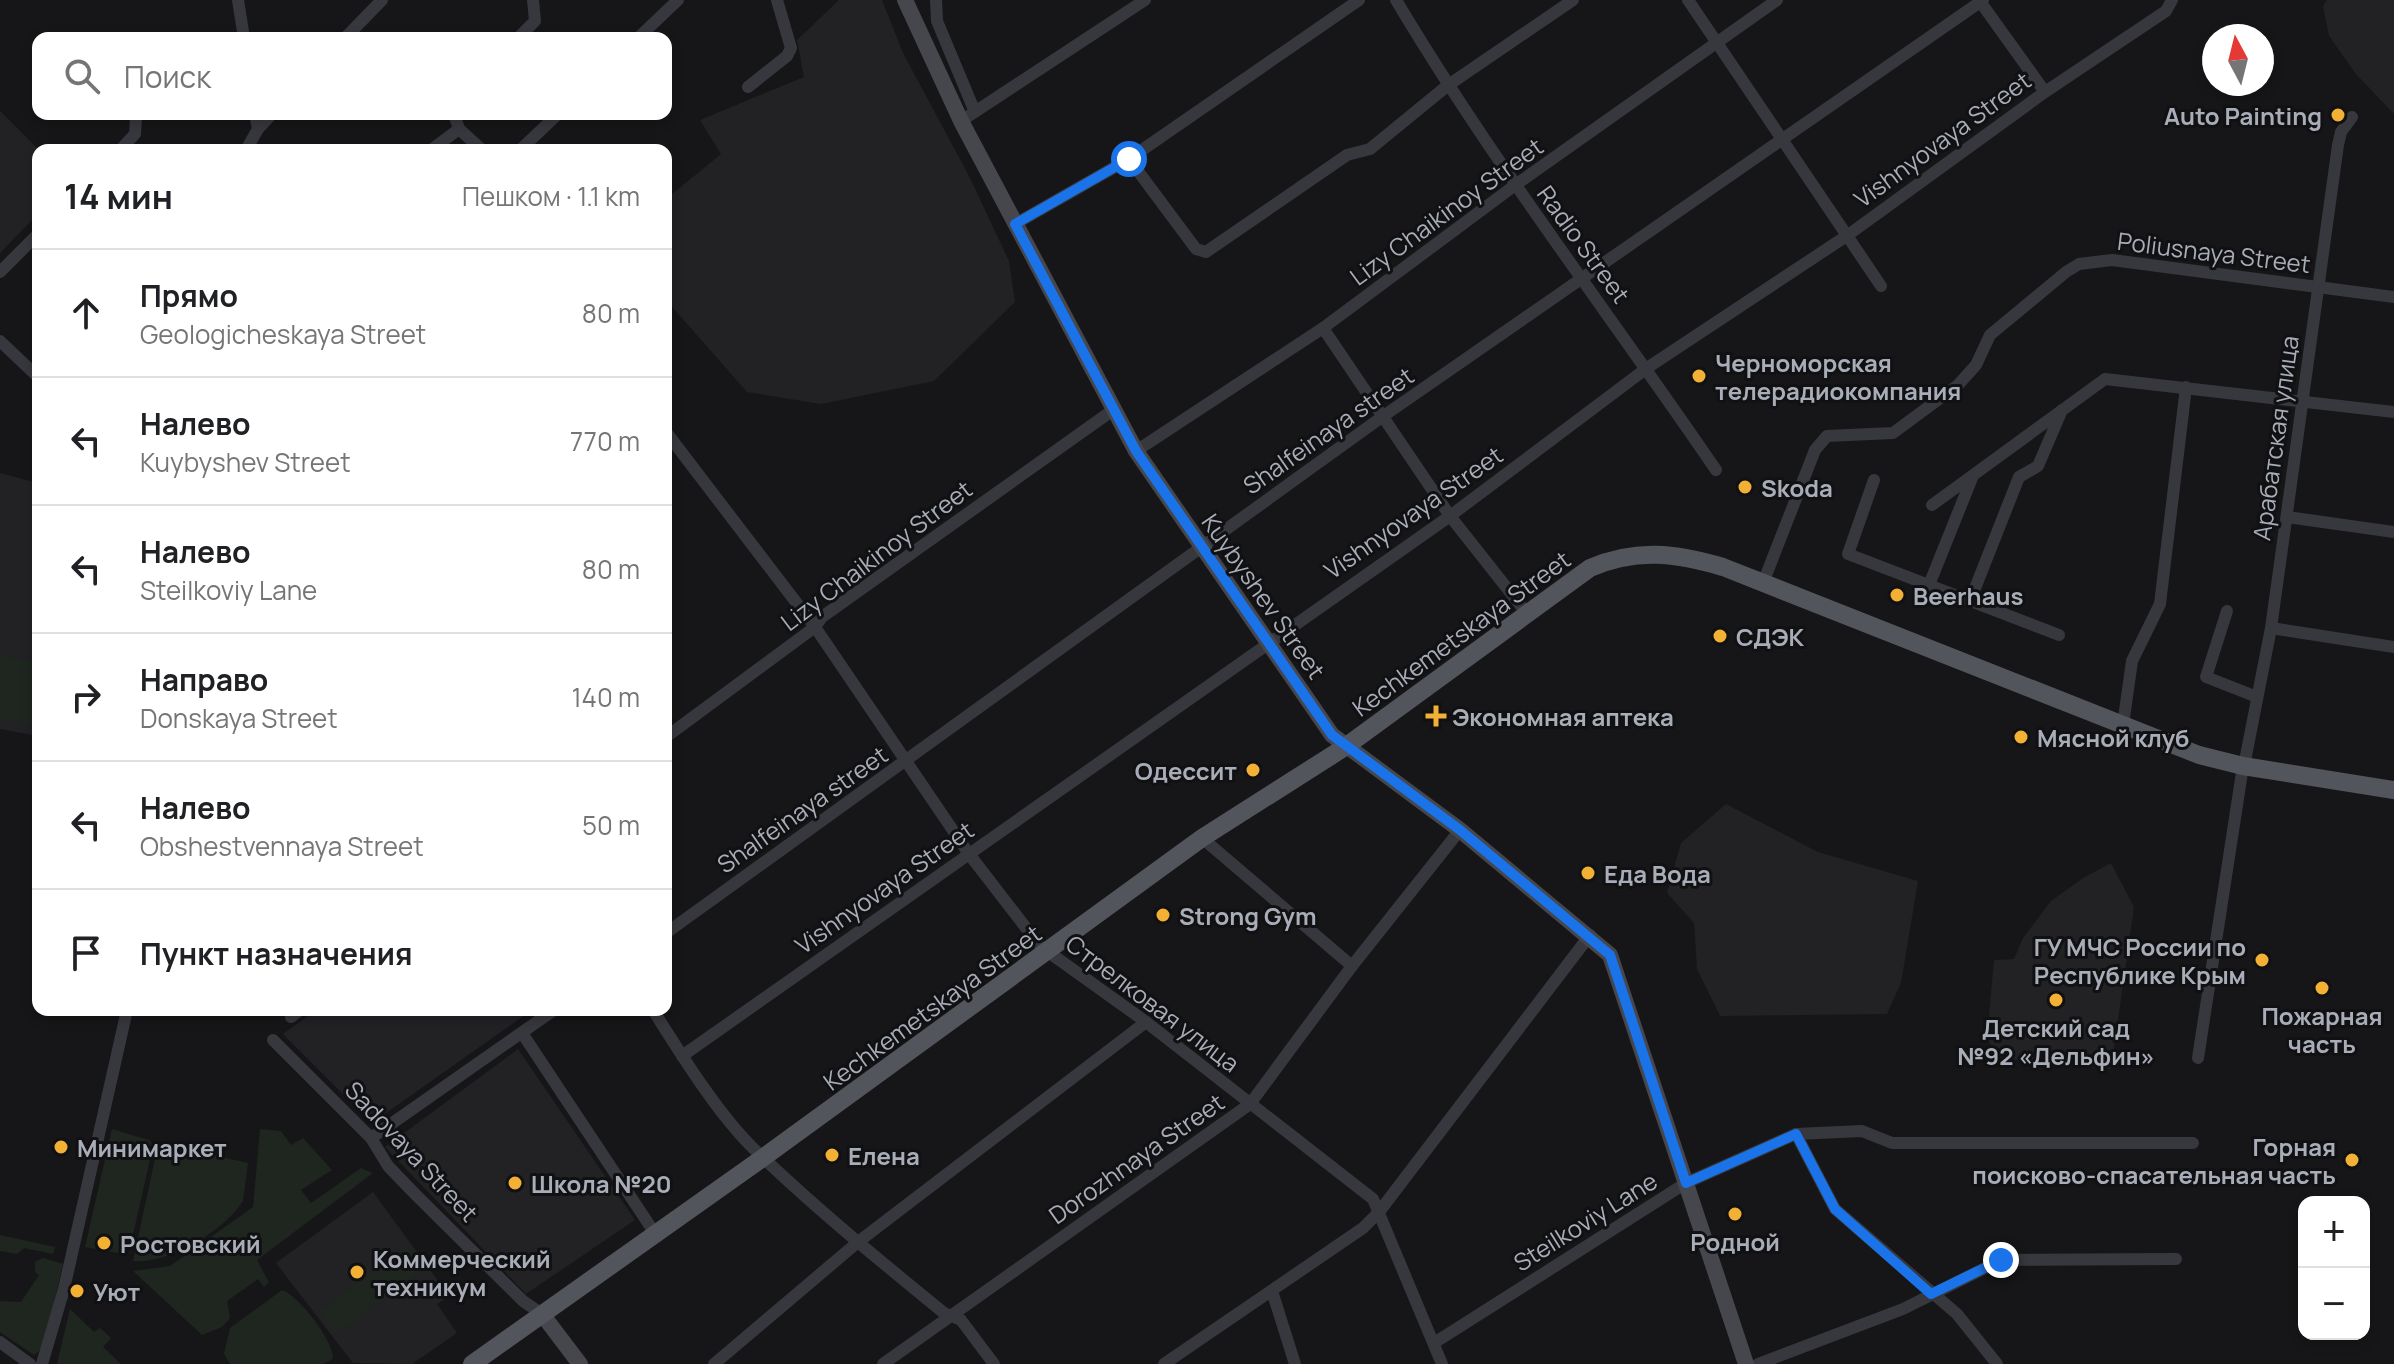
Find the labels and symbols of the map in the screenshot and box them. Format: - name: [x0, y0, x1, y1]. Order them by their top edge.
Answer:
- north arrow: [2202, 24, 2274, 96]
- street label: Vishnyovaya Street: [1847, 64, 2037, 214]
- place label: Auto Painting: [2164, 99, 2322, 132]
- marker: Auto Painting: [2329, 106, 2347, 124]
- street label: Lizy Chaikinoy Street: [1343, 130, 1549, 292]
- route start: [1111, 141, 1147, 177]
- street label: Radio Street: [1530, 179, 1638, 309]
- street label: Poliusnaya Street: [2116, 224, 2312, 280]
- street label: Арабатская улица: [2244, 334, 2306, 542]
- place label: Черноморская телерадиокомпания: [1715, 346, 1961, 407]
- street label: Shalfeinaya street: [1236, 359, 1420, 501]
- marker: Черноморская телерадиокомпания: [1690, 367, 1708, 385]
- street label: Vishnyovaya Street: [1317, 438, 1509, 586]
- place label: Skoda: [1761, 471, 1833, 504]
- street label: Lizy Chaikinoy Street: [774, 472, 978, 638]
- marker: Skoda: [1736, 478, 1754, 496]
- street label: Kuybyshev Street: [1195, 507, 1333, 685]
- street label: Kechkemetskaya Street: [1345, 543, 1577, 723]
- place label: Beerhaus: [1913, 579, 2023, 612]
- marker: Beerhaus: [1888, 586, 1906, 604]
- place label: СДЭК: [1736, 620, 1805, 653]
- marker: СДЭК: [1711, 627, 1729, 645]
- place label: Экономная аптека: [1452, 700, 1674, 733]
- marker: Экономная аптека: [1427, 707, 1445, 725]
- place label: Мясной клуб: [2037, 721, 2190, 754]
- marker: Мясной клуб: [2012, 728, 2030, 746]
- street label: Shalfeinaya street: [710, 738, 894, 880]
- place label: Одессит: [1135, 754, 1237, 787]
- marker: Одессит: [1244, 761, 1262, 779]
- street label: Vishnyovaya Street: [788, 813, 980, 961]
- place label: Еда Вода: [1604, 857, 1711, 890]
- marker: Еда Вода: [1579, 864, 1597, 882]
- place label: Strong Gym: [1179, 899, 1317, 932]
- marker: Strong Gym: [1154, 906, 1172, 924]
- street label: Kechkemetskaya Street: [816, 917, 1048, 1097]
- street label: Стрелковая улица: [1059, 927, 1247, 1079]
- place label: ГУ МЧС России по Республике Крым: [2034, 930, 2246, 991]
- marker: ГУ МЧС России по Республике Крым: [2253, 951, 2271, 969]
- marker: Пожарная часть: [2313, 979, 2331, 997]
- marker: Детский сад №92 «Дельфин»: [2047, 991, 2065, 1009]
- place label: Пожарная часть: [2261, 999, 2383, 1060]
- place label: Детский сад №92 «Дельфин»: [1957, 1011, 2155, 1072]
- street label: Sadovaya Street: [338, 1074, 486, 1228]
- street label: Dorozhnaya Street: [1042, 1085, 1230, 1231]
- place label: Горная поисково-спасательная часть: [1972, 1130, 2336, 1191]
- place label: Минимаркет: [77, 1131, 227, 1164]
- marker: Минимаркет: [52, 1138, 70, 1156]
- place label: Елена: [848, 1139, 920, 1172]
- marker: Елена: [823, 1146, 841, 1164]
- marker: Горная поисково-спасательная часть: [2343, 1151, 2361, 1169]
- street label: Steilkoviy Lane: [1507, 1164, 1663, 1278]
- place label: Школа №20: [531, 1167, 672, 1200]
- marker: Школа №20: [506, 1174, 524, 1192]
- marker: Родной: [1726, 1205, 1744, 1223]
- place label: Родной: [1690, 1225, 1780, 1258]
- place label: Ростовский: [120, 1227, 261, 1260]
- marker: Ростовский: [95, 1234, 113, 1252]
- place label: Коммерческий техникум: [373, 1242, 551, 1303]
- route end: [1983, 1242, 2019, 1278]
- marker: Коммерческий техникум: [348, 1263, 366, 1281]
- place label: Уют: [93, 1275, 140, 1308]
- marker: Уют: [68, 1282, 86, 1300]

